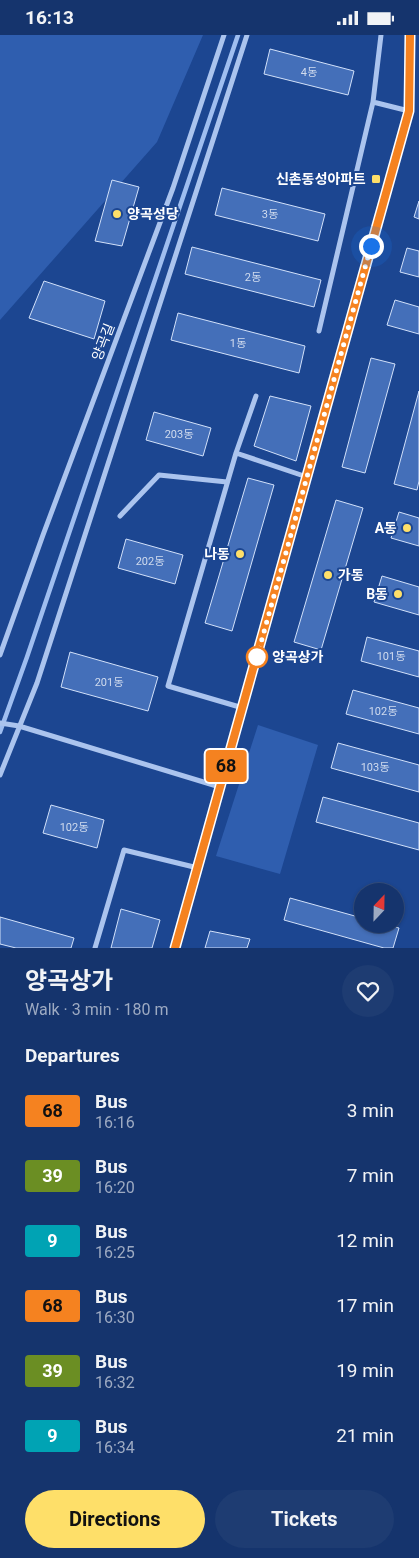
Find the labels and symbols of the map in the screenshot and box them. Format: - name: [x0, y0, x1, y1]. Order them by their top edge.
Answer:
- house number: 4동: [301, 66, 317, 79]
- place label: 신촌동성아파트: [276, 171, 366, 187]
- marker: 신촌동성아파트: [370, 173, 382, 185]
- place label: 양곡성당: [127, 206, 179, 222]
- marker: 양곡성당: [111, 208, 123, 220]
- house number: 3동: [262, 208, 278, 221]
- your location: [359, 234, 384, 259]
- house number: 2동: [245, 271, 261, 284]
- street label: 양곡길: [89, 321, 117, 363]
- house number: 1동: [230, 337, 246, 350]
- house number: 203동: [165, 428, 193, 441]
- place label: A동: [375, 520, 397, 536]
- marker: A동: [401, 522, 413, 534]
- place label: 나동: [204, 546, 230, 562]
- marker: 나동: [234, 548, 246, 560]
- house number: 202동: [136, 555, 164, 568]
- place label: 가동: [338, 567, 364, 583]
- marker: 가동: [322, 569, 334, 581]
- place label: B동: [366, 586, 388, 602]
- marker: B동: [392, 588, 404, 600]
- marker: 양곡상가: [246, 646, 268, 668]
- place label: 양곡상가: [272, 649, 324, 665]
- house number: 101동: [377, 650, 405, 663]
- house number: 201동: [95, 676, 123, 689]
- house number: 102동: [369, 705, 397, 718]
- line badge: 68: [204, 750, 248, 782]
- house number: 103동: [361, 761, 389, 774]
- house number: 102동: [60, 821, 88, 834]
- north arrow: [354, 883, 404, 933]

